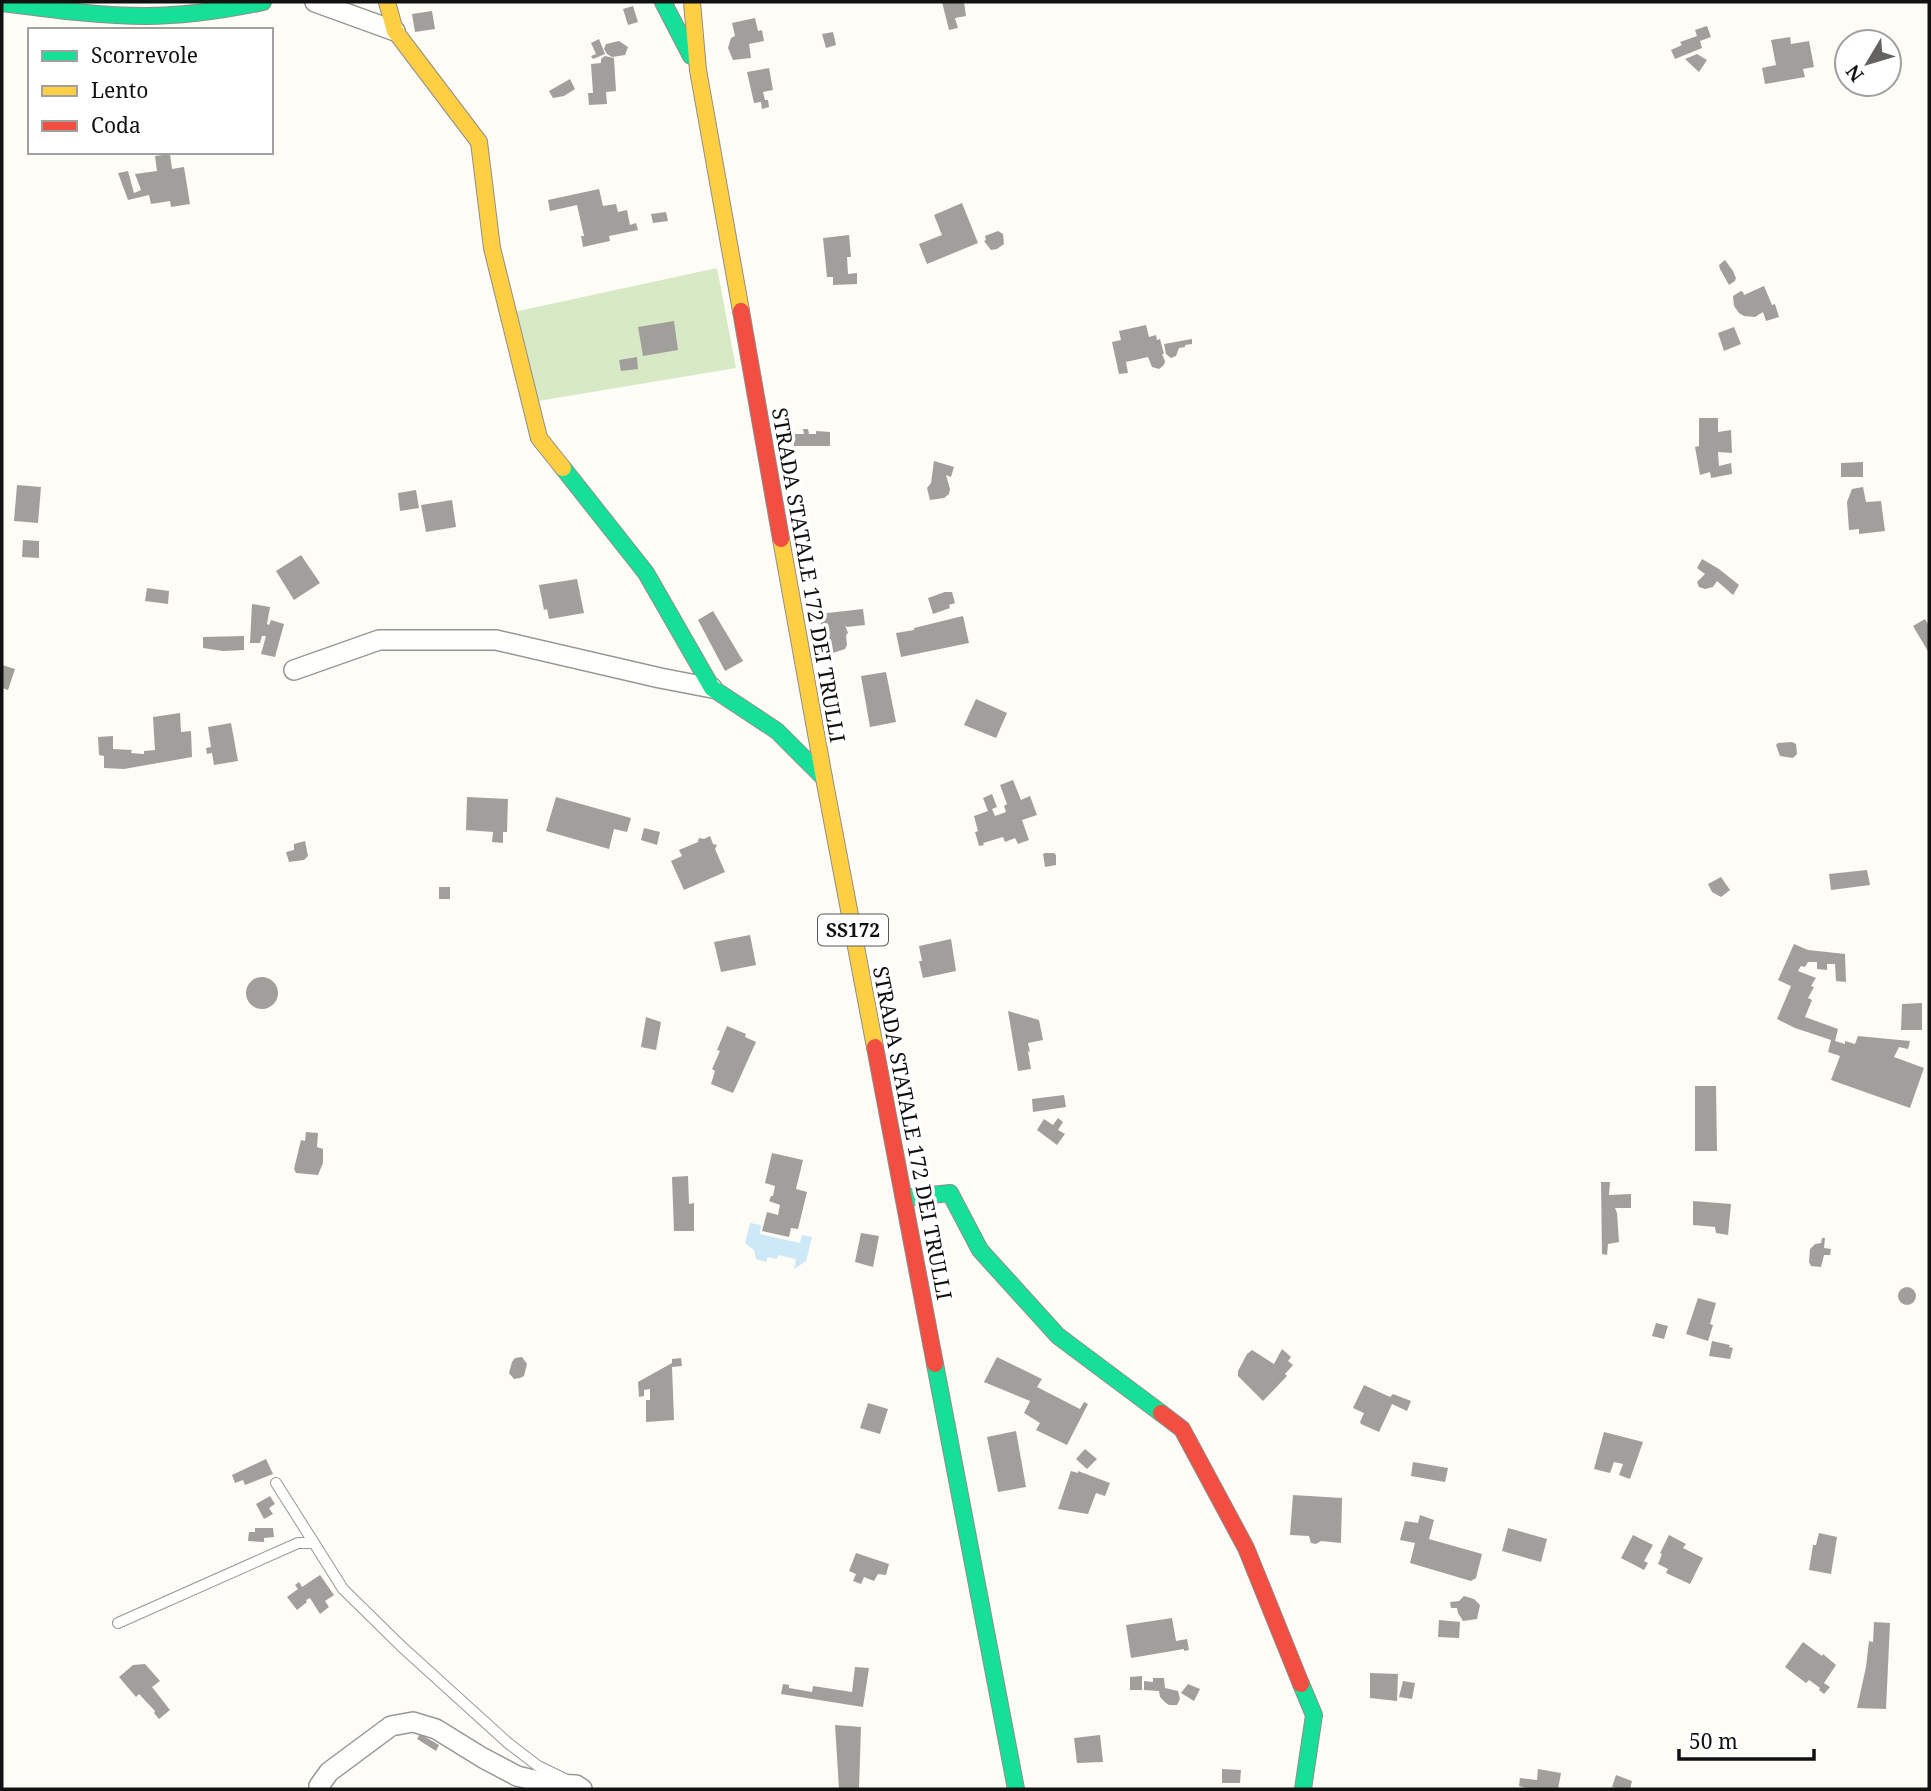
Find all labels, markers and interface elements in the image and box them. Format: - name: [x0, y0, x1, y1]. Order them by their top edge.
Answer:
- legend: [28, 28, 273, 154]
- north arrow: [1833, 28, 1903, 98]
- text: Scorrevole: [91, 41, 198, 69]
- text: N: [1840, 60, 1869, 87]
- text: Lento: [91, 76, 148, 104]
- text: Coda: [91, 111, 141, 139]
- street label: STRADA STATALE 172 DEI TRULLI: [766, 405, 852, 745]
- road number: SS172: [818, 914, 888, 946]
- street label: STRADA STATALE 172 DEI TRULLI: [867, 964, 959, 1302]
- scale bar: [1679, 1718, 1814, 1762]
- text: 50 m: [1689, 1727, 1738, 1755]

